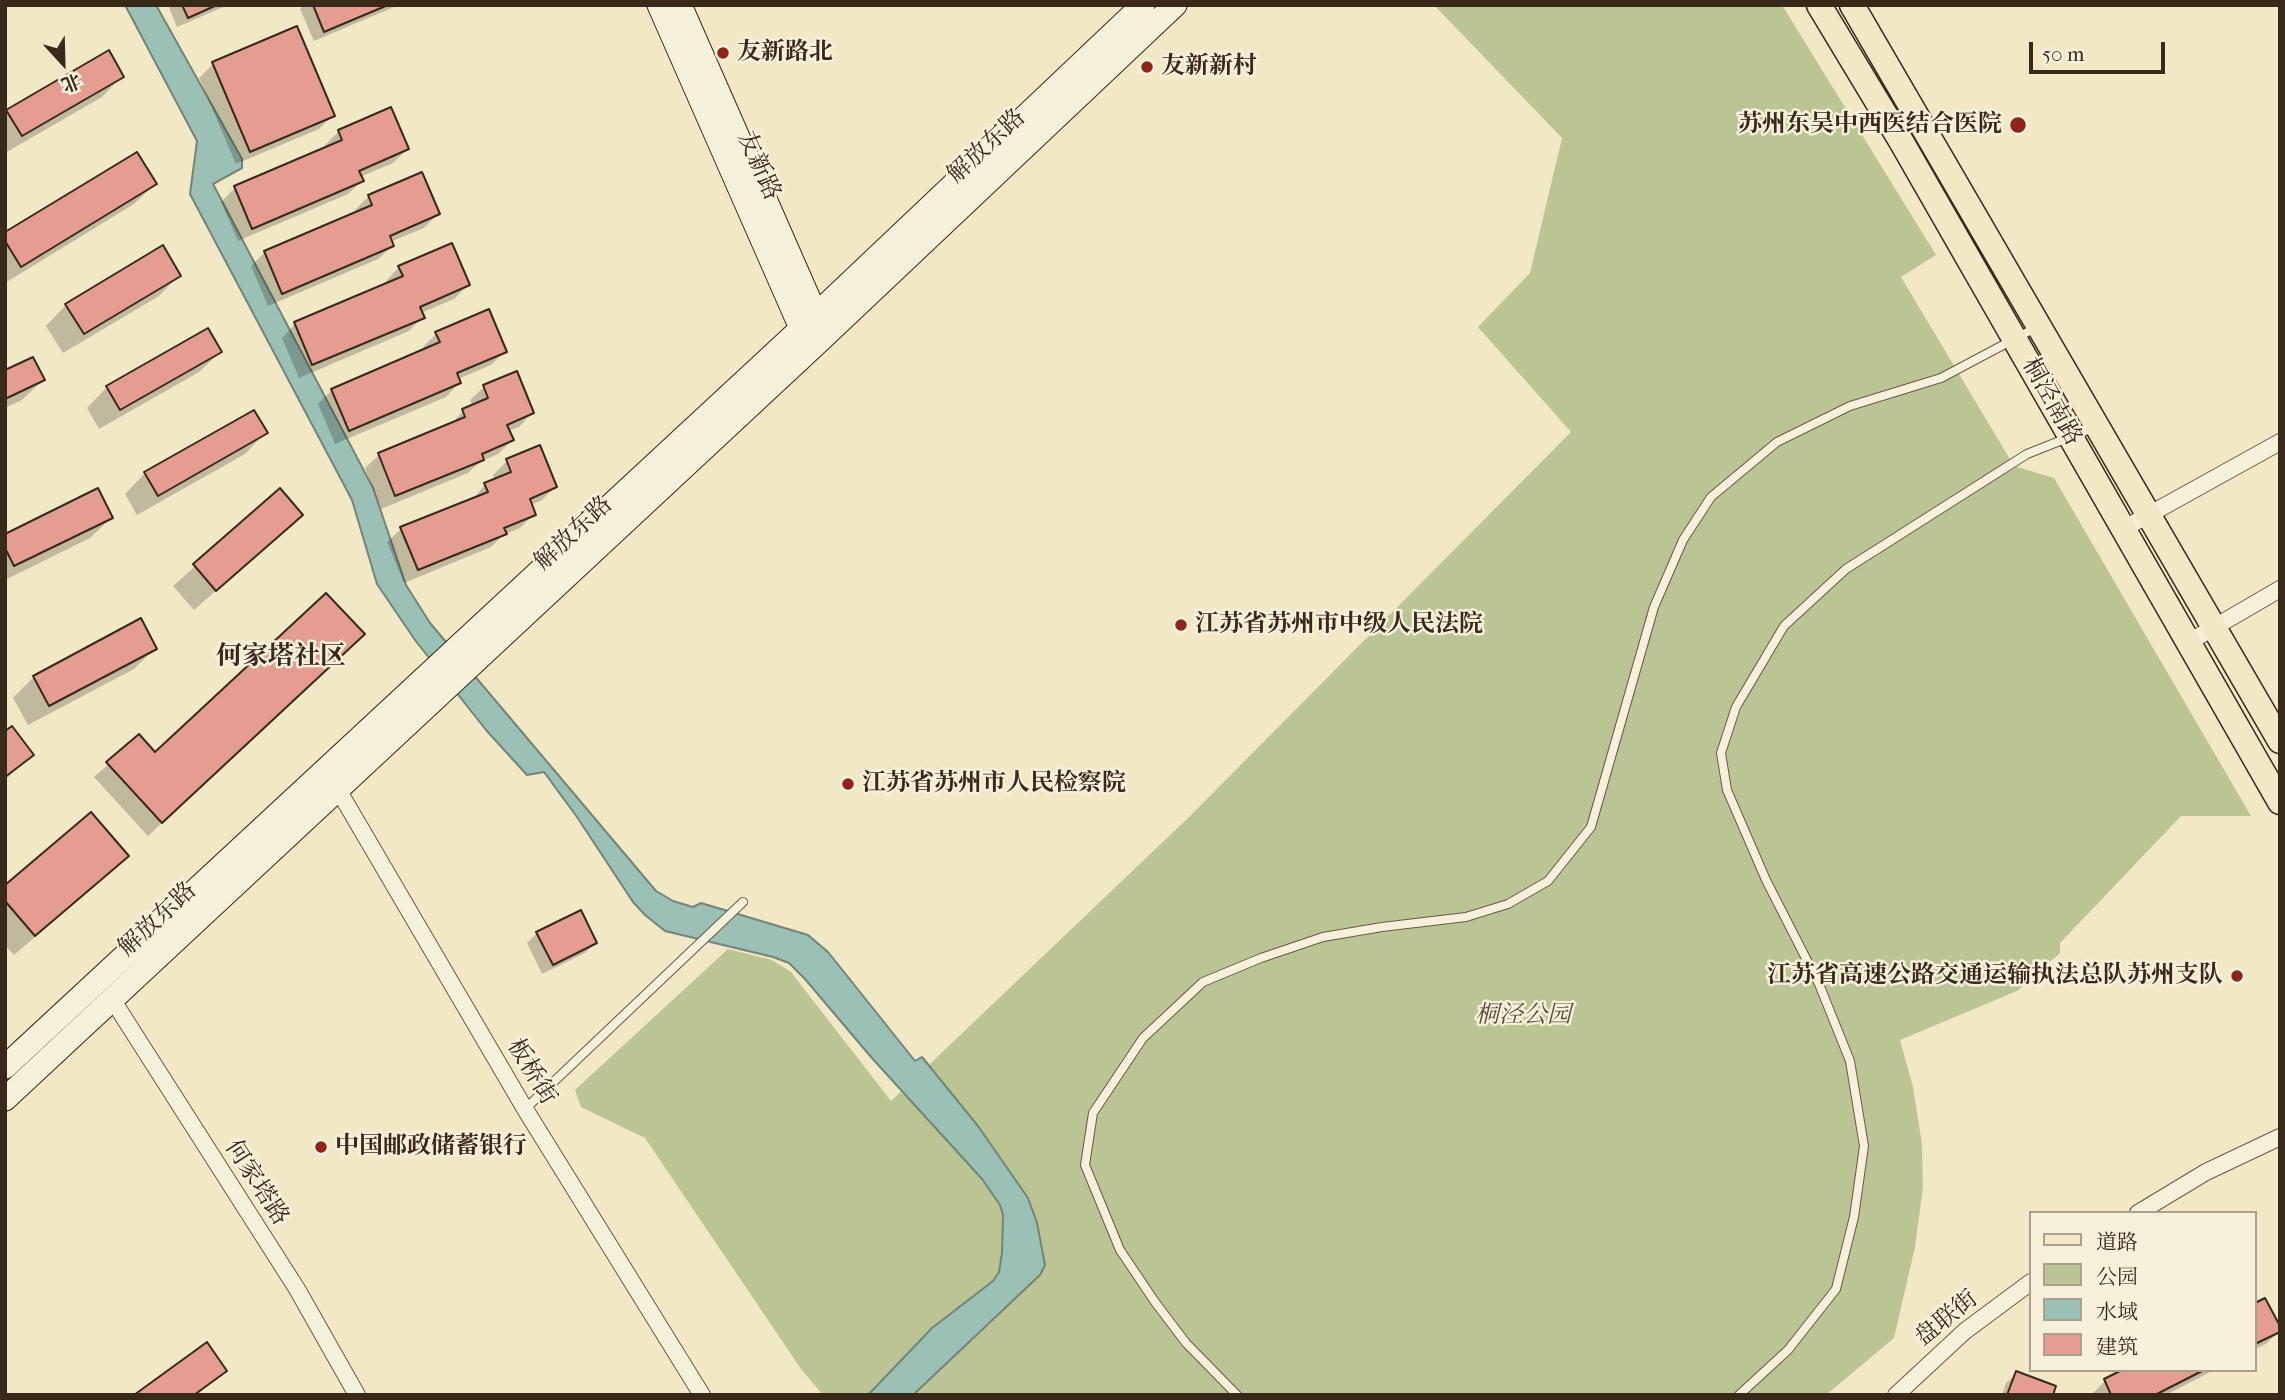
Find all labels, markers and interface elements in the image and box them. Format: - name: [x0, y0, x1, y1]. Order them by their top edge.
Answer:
- north arrow: [28, 28, 98, 98]
- scale bar: [2033, 28, 2170, 72]
- place label: 友新路北: [737, 39, 833, 67]
- text: 50 m: [2042, 42, 2085, 66]
- marker: 友新路北: [715, 45, 731, 61]
- place label: 友新新村: [1161, 53, 1257, 81]
- marker: 友新新村: [1139, 59, 1155, 75]
- text: 北: [58, 69, 84, 96]
- street label: 解放东路: [942, 104, 1032, 190]
- place label: 苏州东吴中西医结合医院: [1738, 111, 2002, 139]
- marker: 苏州东吴中西医结合医院: [2008, 115, 2028, 135]
- street label: 友新路: [730, 127, 786, 205]
- street label: 桐泾南路: [2015, 353, 2087, 451]
- street label: 解放东路: [529, 491, 619, 577]
- place label: 江苏省苏州市中级人民法院: [1195, 611, 1483, 639]
- marker: 江苏省苏州市中级人民法院: [1173, 617, 1189, 633]
- district label: 何家塔社区: [216, 642, 346, 674]
- place label: 江苏省苏州市人民检察院: [862, 770, 1126, 798]
- marker: 江苏省苏州市人民检察院: [840, 776, 856, 792]
- street label: 解放东路: [113, 877, 203, 963]
- place label: 江苏省高速公路交通运输执法总队苏州支队: [1767, 962, 2223, 990]
- marker: 江苏省高速公路交通运输执法总队苏州支队: [2229, 968, 2245, 984]
- park label: 桐泾公园: [1475, 1002, 1571, 1030]
- street label: 板桥街: [500, 1034, 562, 1110]
- place label: 中国邮政储蓄银行: [335, 1133, 527, 1161]
- street label: 何家塔路: [218, 1135, 294, 1231]
- marker: 中国邮政储蓄银行: [313, 1139, 329, 1155]
- legend: [2030, 1211, 2257, 1372]
- text: 道路: [2096, 1230, 2138, 1254]
- text: 公园: [2096, 1265, 2138, 1289]
- street label: 盘联街: [1910, 1285, 1984, 1353]
- text: 水域: [2096, 1300, 2138, 1324]
- text: 建筑: [2096, 1335, 2138, 1359]

